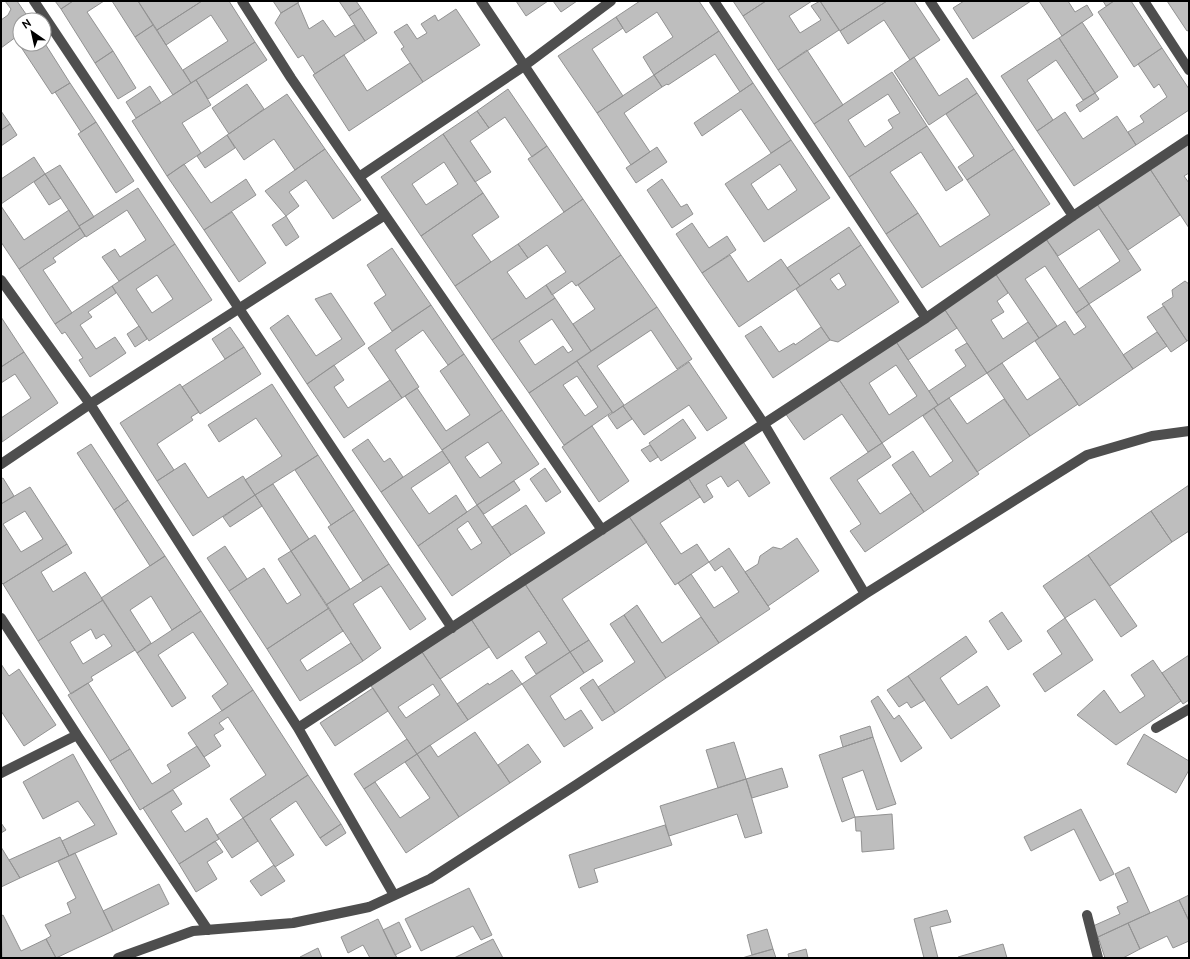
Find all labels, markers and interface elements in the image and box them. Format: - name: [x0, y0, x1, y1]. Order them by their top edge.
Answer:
- north arrow: [12, 12, 52, 52]
- text: N: [20, 16, 33, 31]

